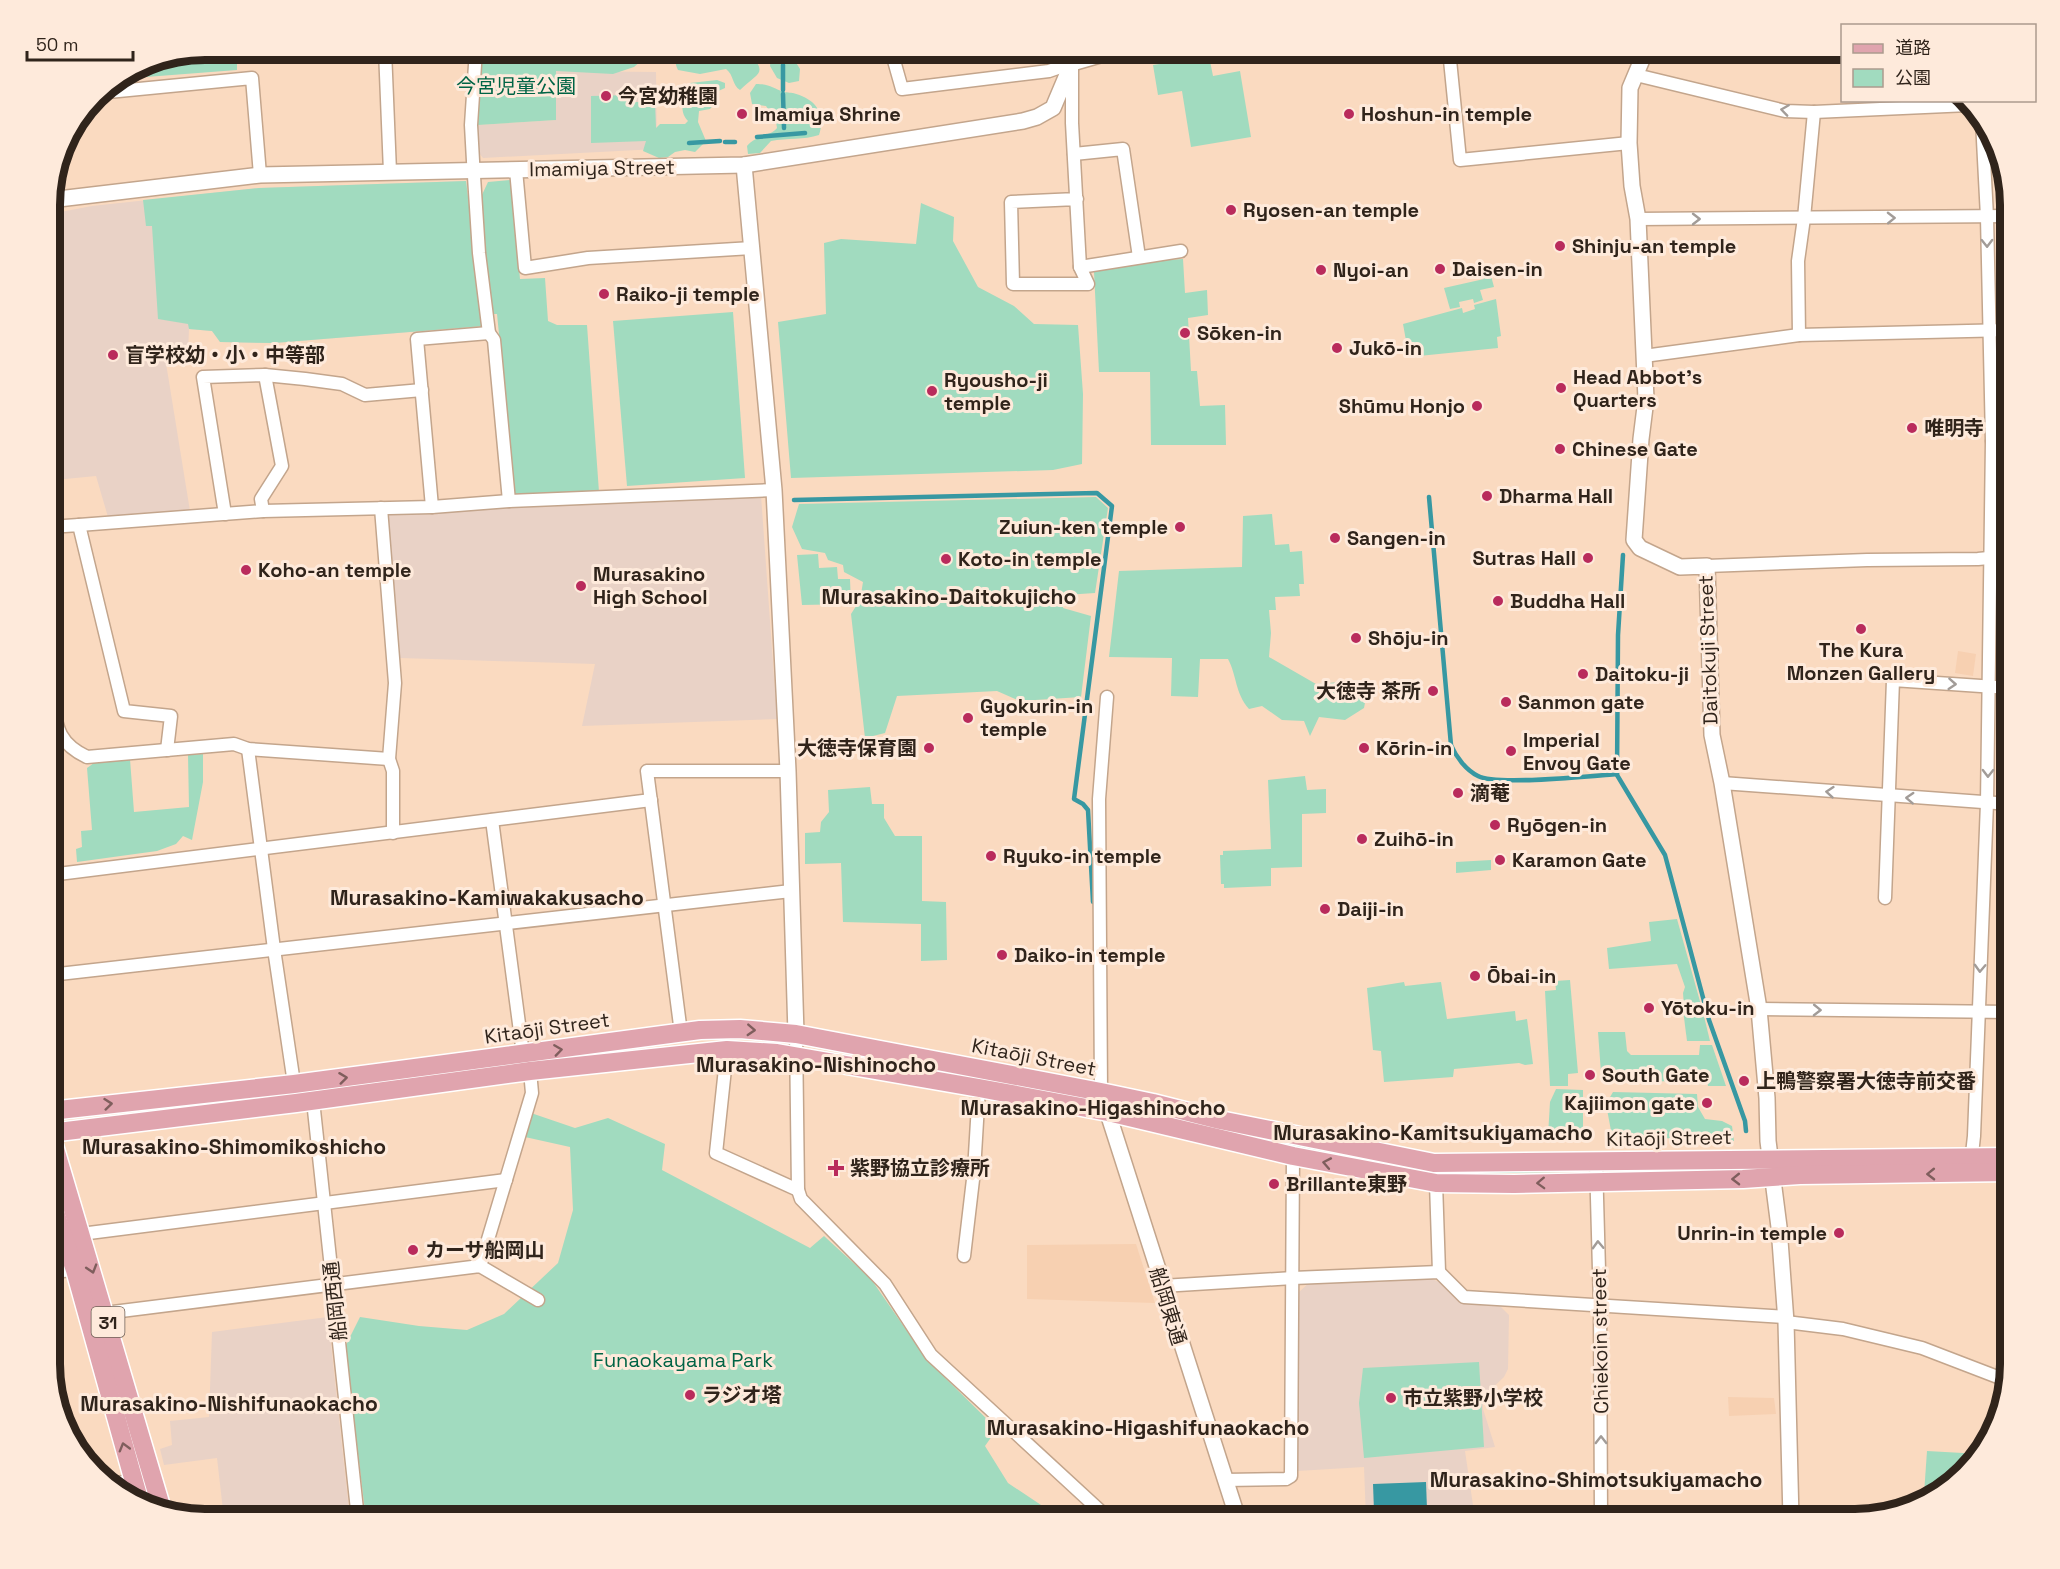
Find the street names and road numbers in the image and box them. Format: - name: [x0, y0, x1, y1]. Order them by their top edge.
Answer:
- street label: Imamiya Street: [529, 154, 675, 182]
- street label: Daitokuji Street: [1692, 575, 1724, 725]
- street label: Kitaōji Street: [483, 1006, 611, 1050]
- street label: Kitaōji Street: [970, 1032, 1098, 1082]
- street label: Kitaōji Street: [1606, 1124, 1732, 1152]
- street label: 船岡西通: [318, 1260, 352, 1342]
- street label: 船岡東通: [1144, 1264, 1192, 1348]
- street label: Chiekoin street: [1586, 1268, 1614, 1414]
- road number: 31: [92, 1307, 124, 1337]

